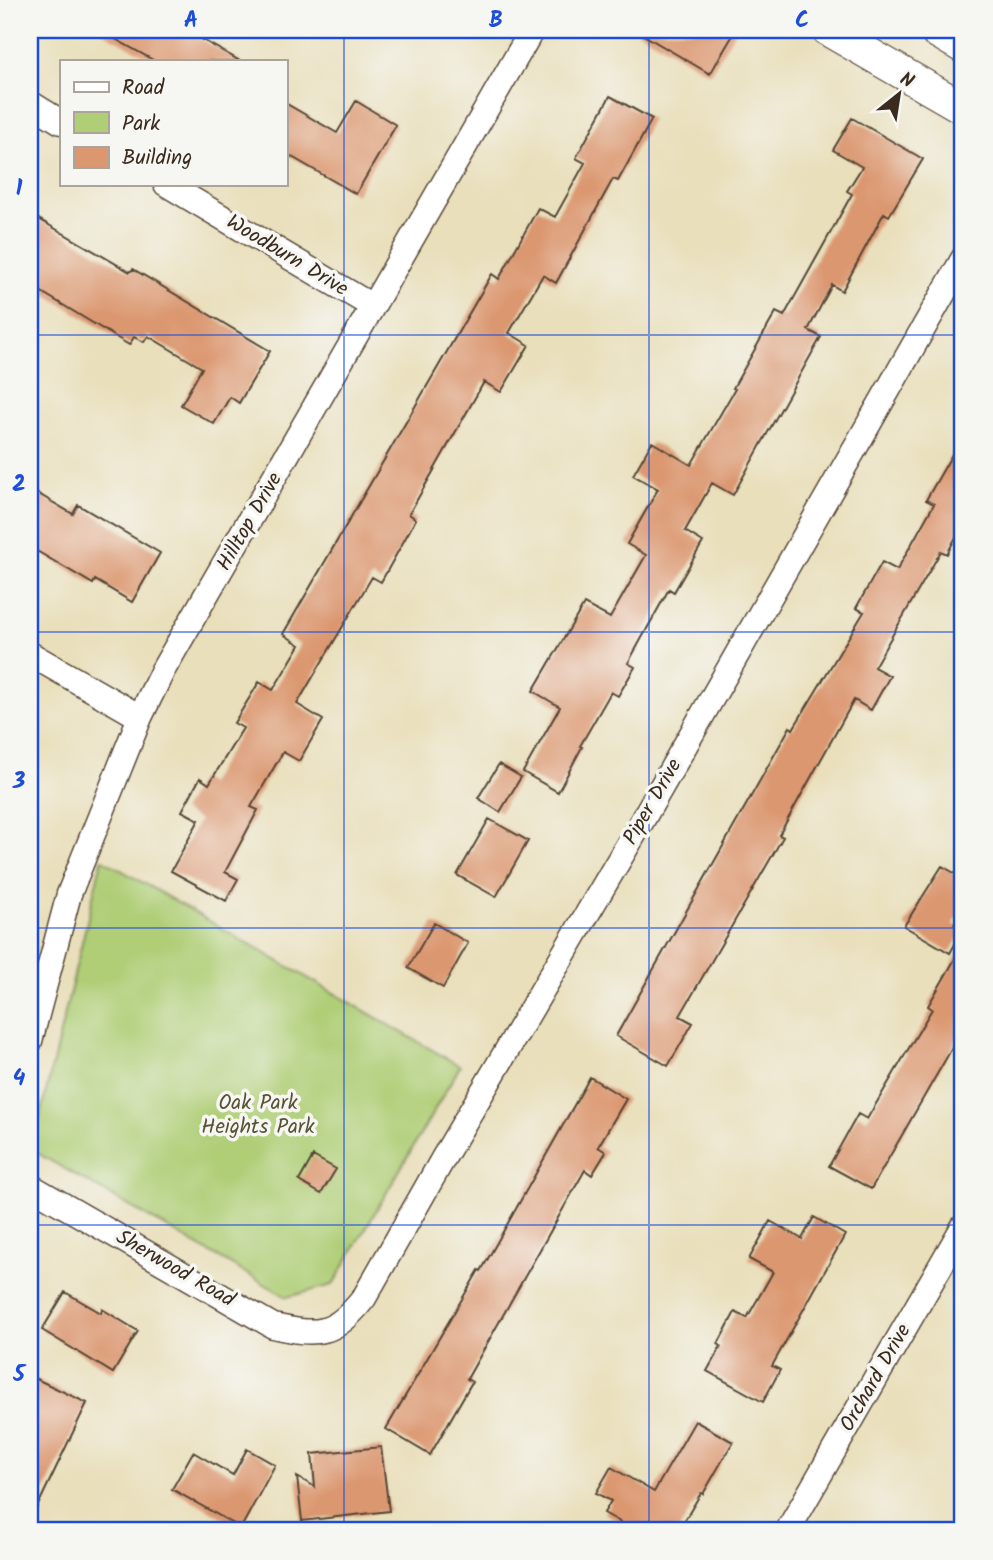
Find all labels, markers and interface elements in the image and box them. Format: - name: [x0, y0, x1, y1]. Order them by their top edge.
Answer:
- text: A: [184, 3, 198, 39]
- text: B: [489, 3, 503, 39]
- text: C: [795, 3, 809, 39]
- legend: [60, 60, 287, 186]
- north arrow: [864, 60, 934, 130]
- text: N: [894, 65, 919, 97]
- text: Road: [122, 72, 165, 105]
- text: Park: [122, 108, 160, 141]
- text: Building: [122, 142, 192, 175]
- text: 1: [16, 171, 23, 207]
- street label: Woodburn Drive: [220, 206, 355, 306]
- street label: Hilltop Drive: [208, 466, 292, 578]
- text: 2: [12, 467, 26, 503]
- street label: Piper Drive: [615, 752, 691, 851]
- text: 3: [12, 764, 26, 800]
- text: 4: [13, 1061, 26, 1097]
- park label: Oak Park Heights Park: [201, 1087, 315, 1144]
- street label: Sherwood Road: [109, 1221, 241, 1317]
- street label: Orchard Drive: [832, 1317, 921, 1438]
- text: 5: [12, 1357, 27, 1393]

